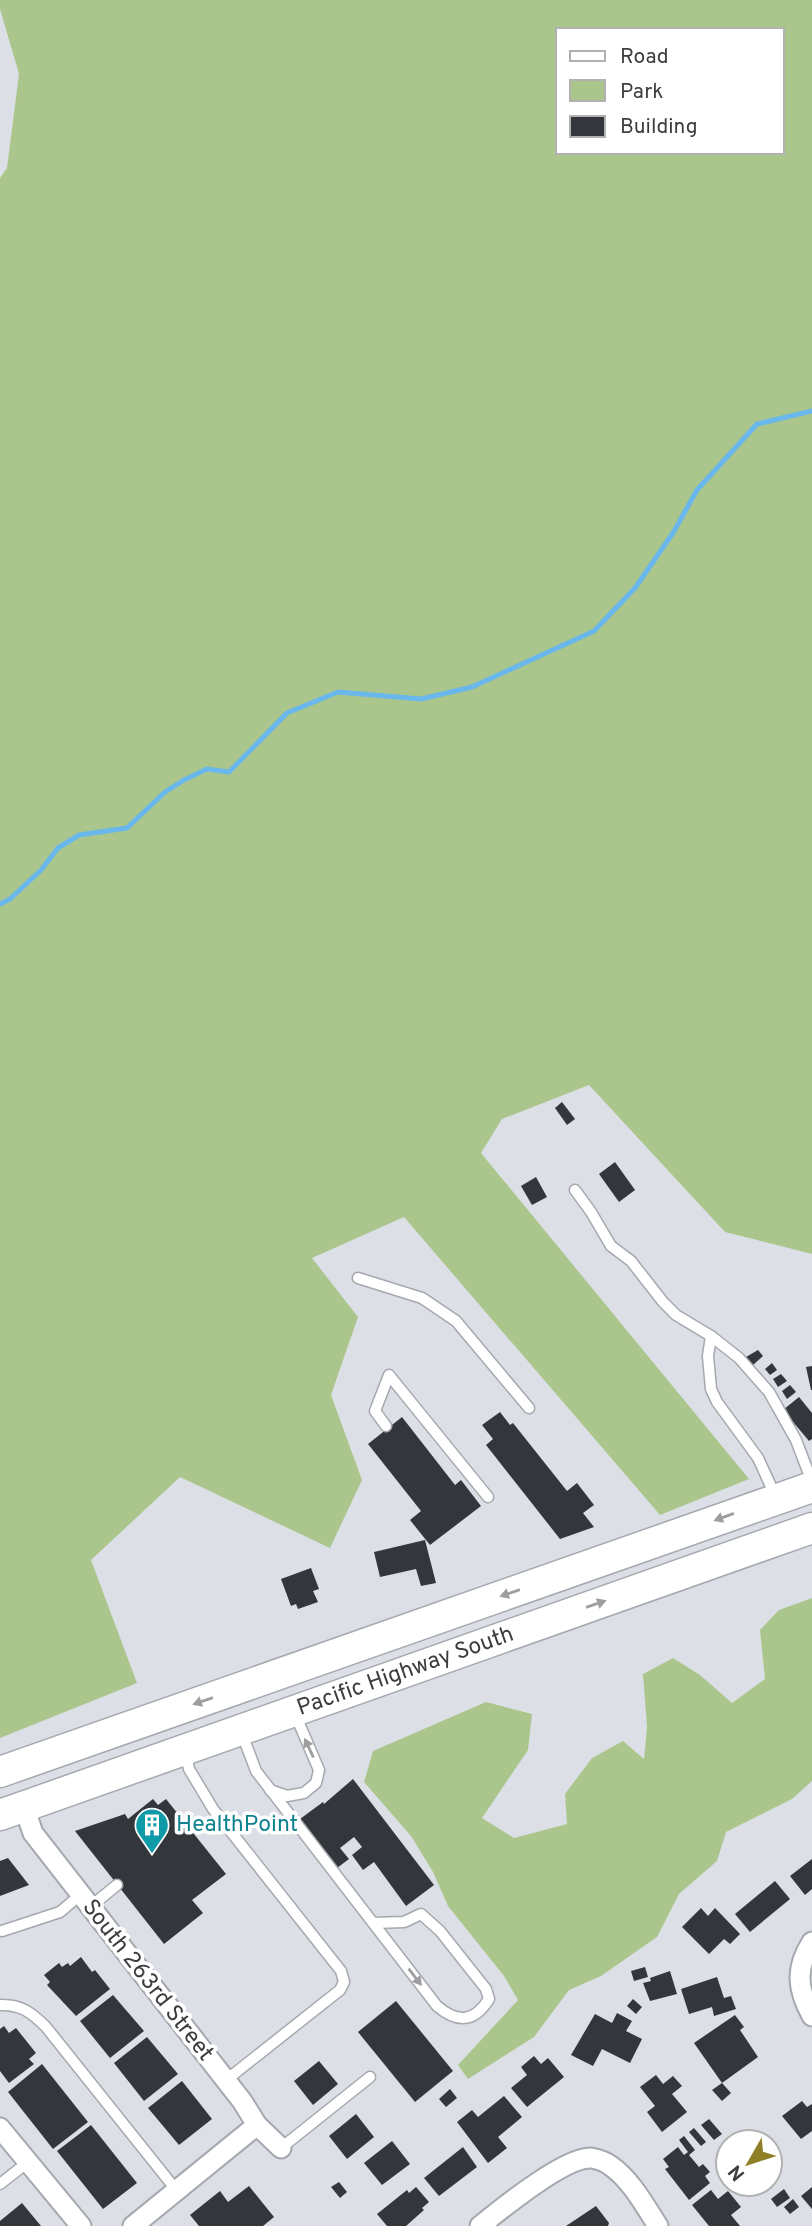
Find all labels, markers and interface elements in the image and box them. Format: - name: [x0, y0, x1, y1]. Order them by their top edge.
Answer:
- legend: [556, 28, 784, 154]
- text: Road: [620, 44, 669, 71]
- text: Park: [620, 79, 663, 106]
- text: Building: [620, 114, 698, 141]
- one-way arrow: [714, 1511, 735, 1522]
- one-way arrow: [499, 1588, 520, 1599]
- one-way arrow: [586, 1598, 607, 1609]
- street label: Pacific Highway South: [293, 1620, 518, 1723]
- one-way arrow: [192, 1696, 213, 1707]
- one-way arrow: [303, 1738, 315, 1758]
- building icon: HealthPoint: [133, 1806, 171, 1855]
- place label: HealthPoint: [176, 1811, 298, 1840]
- street label: South 263rd Street: [75, 1894, 219, 2068]
- one-way arrow: [407, 1967, 422, 1985]
- north arrow: [714, 2128, 784, 2198]
- text: N: [724, 2160, 751, 2185]

